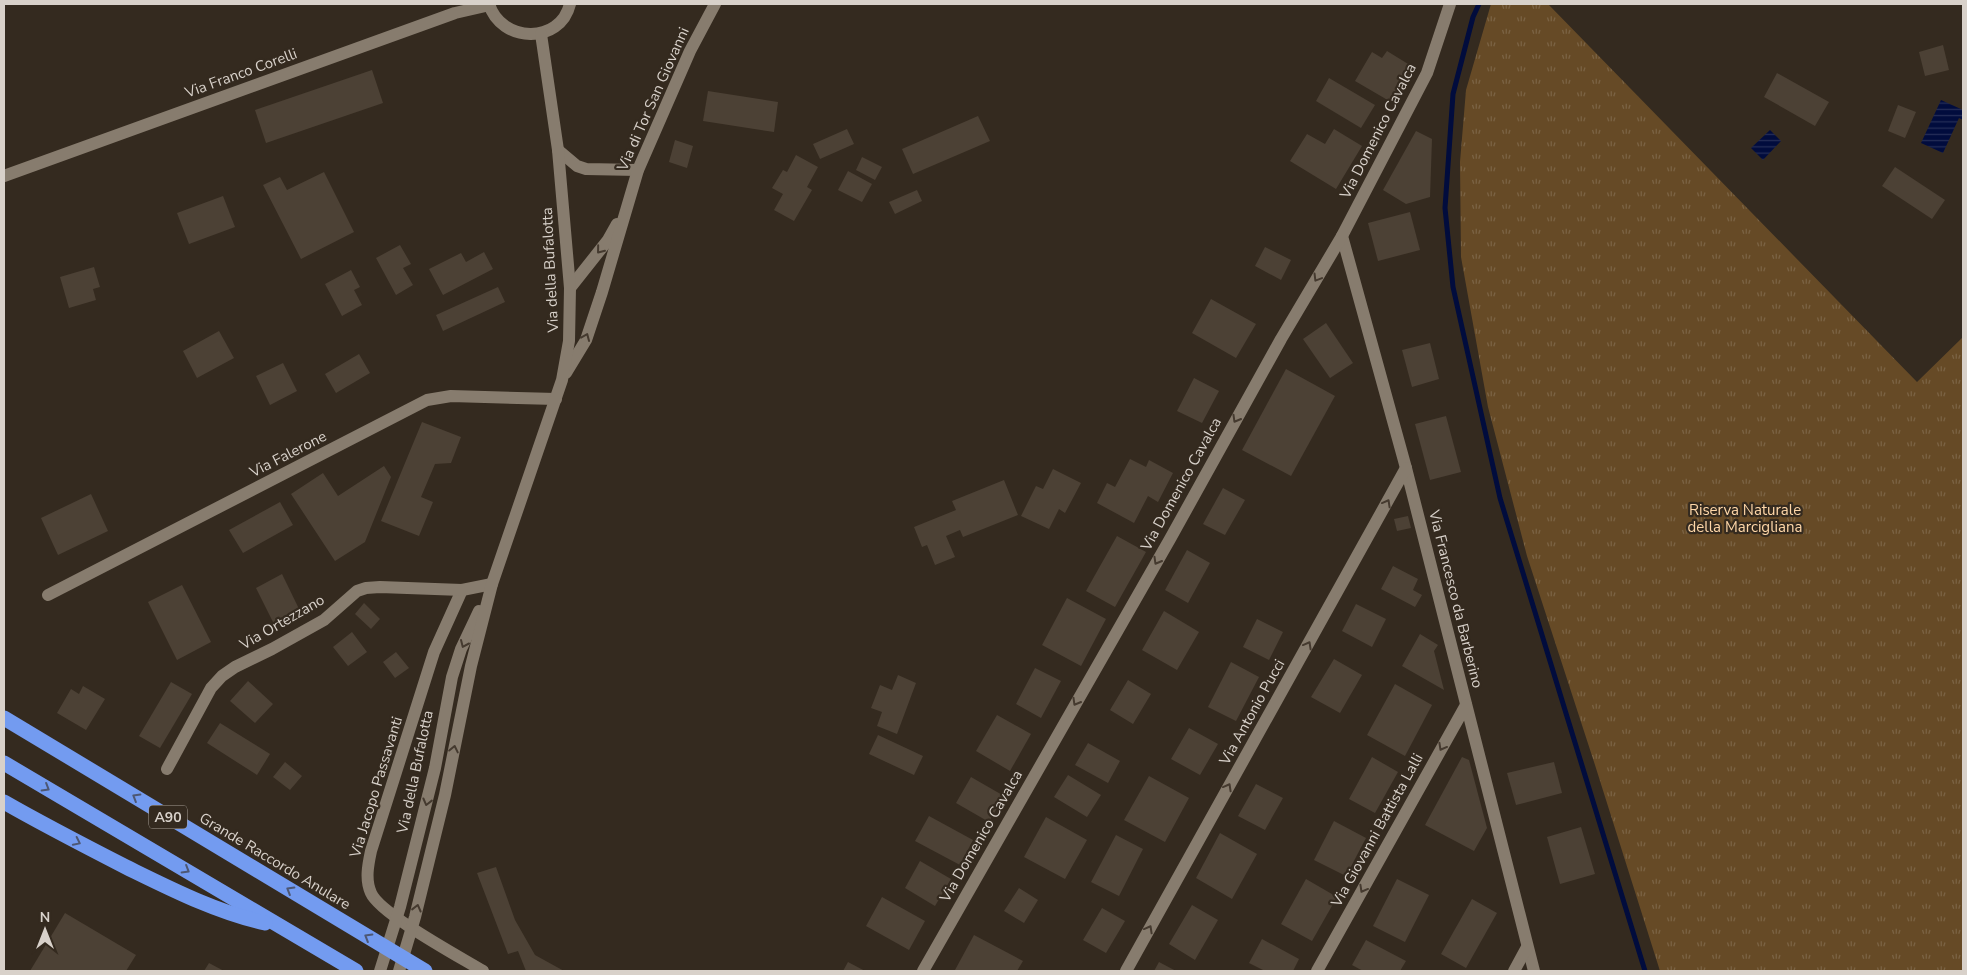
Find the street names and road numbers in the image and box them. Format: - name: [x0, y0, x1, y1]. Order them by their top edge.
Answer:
- street label: Via di Tor San Giovanni: [612, 24, 694, 175]
- street label: Via Franco Corelli: [181, 43, 300, 103]
- street label: Via Domenico Cavalca: [1335, 60, 1421, 203]
- street label: Via della Bufalotta: [537, 207, 563, 334]
- street label: Via Domenico Cavalca: [1136, 414, 1226, 555]
- street label: Via Falerone: [245, 426, 330, 482]
- street label: Via Francesco da Barberino: [1424, 507, 1488, 690]
- street label: Via Ortezzano: [235, 590, 328, 655]
- street label: Via Antonio Pucci: [1214, 656, 1289, 769]
- street label: Via della Bufalotta: [392, 709, 438, 836]
- street label: Via Jacopo Passavanti: [345, 714, 407, 861]
- street label: Via Giovanni Battista Lalli: [1326, 750, 1428, 911]
- street label: Via Domenico Cavalca: [934, 766, 1027, 907]
- road number: A90: [149, 806, 187, 829]
- street label: Grande Raccordo Anulare: [196, 808, 354, 914]

